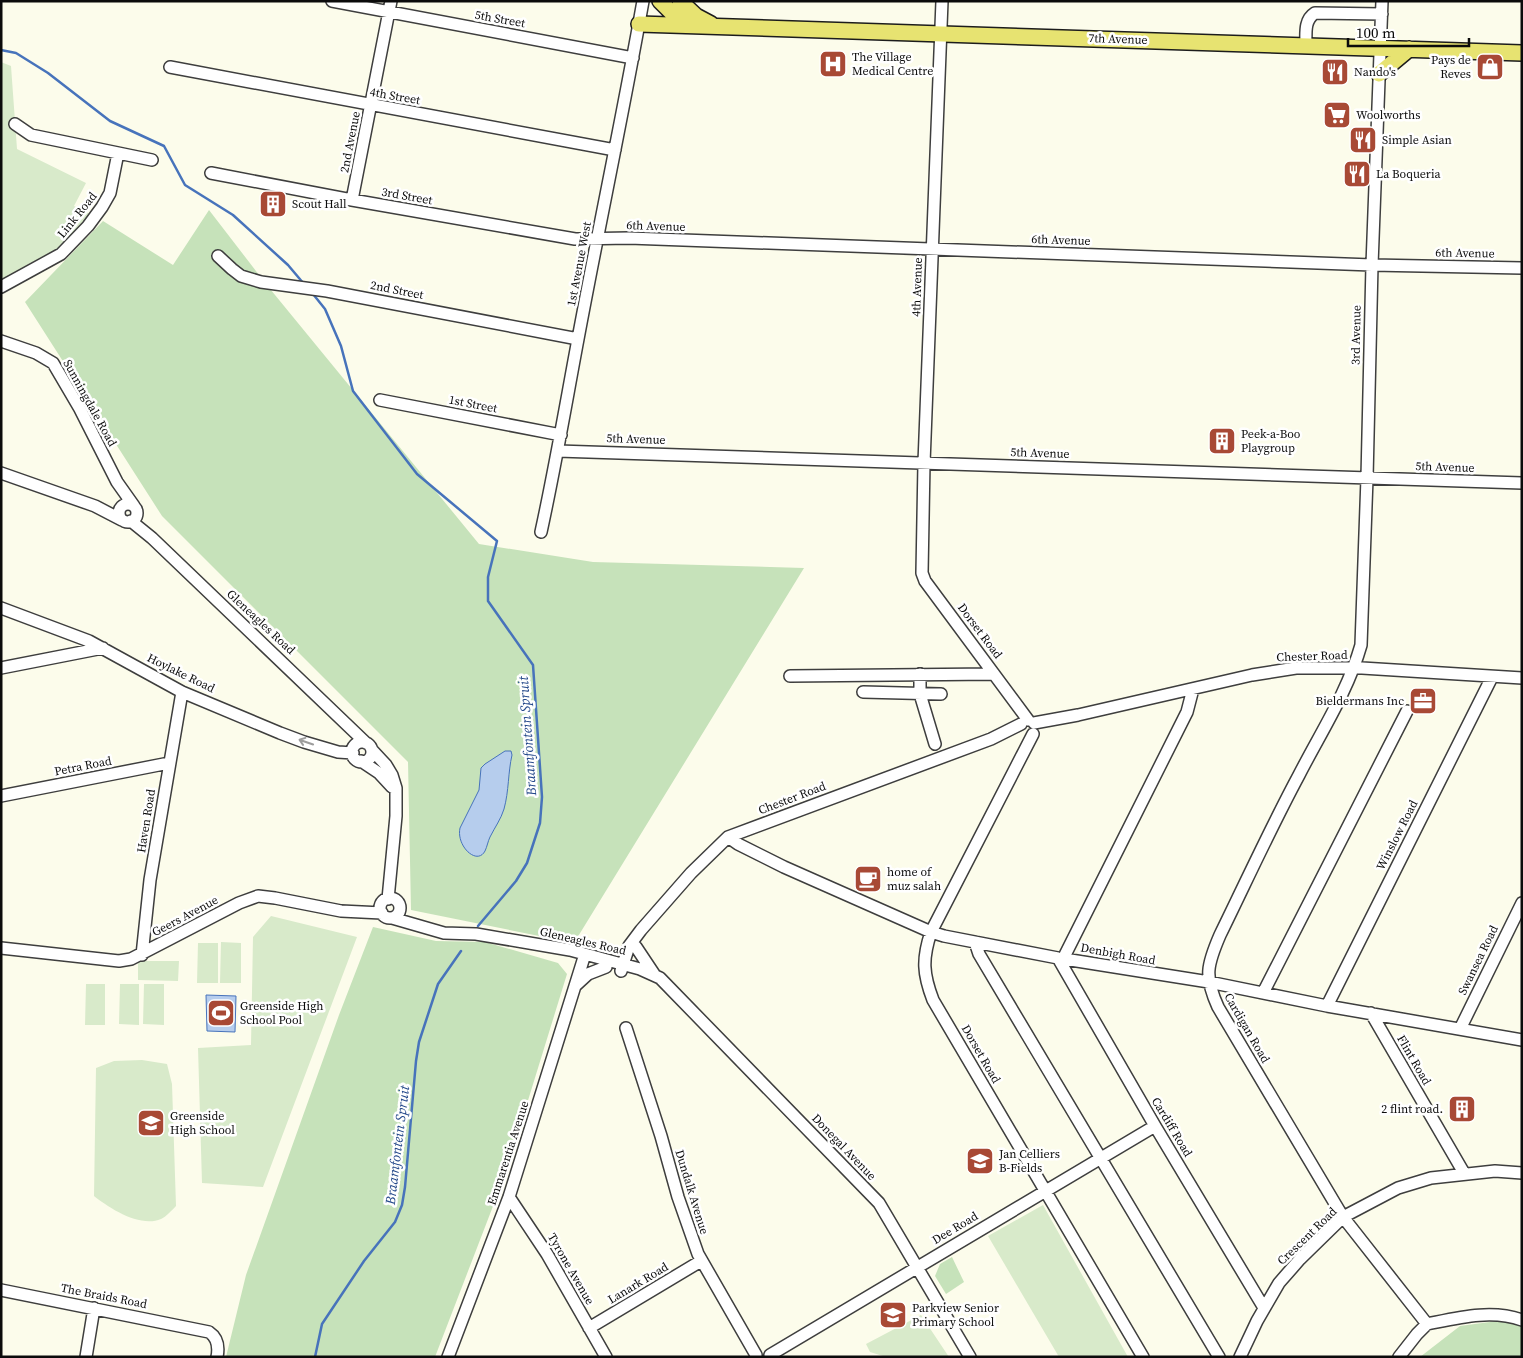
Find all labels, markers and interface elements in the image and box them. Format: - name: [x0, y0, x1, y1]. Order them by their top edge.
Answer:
- street label: 5th Street: [474, 7, 527, 31]
- scale bar: [1348, 15, 1469, 47]
- text: 100 m: [1356, 22, 1396, 43]
- street label: 7th Avenue: [1088, 30, 1148, 48]
- hospital icon: The Village Medical Centre: [818, 49, 848, 79]
- place label: The Village Medical Centre: [852, 49, 933, 79]
- place label: Pays de Reves: [1431, 52, 1471, 82]
- shop icon: Pays de Reves: [1475, 52, 1505, 82]
- restaurant icon: Nando's: [1320, 57, 1350, 87]
- place label: Nando's: [1354, 64, 1396, 80]
- street label: 4th Street: [369, 84, 422, 108]
- supermarket icon: Woolworths: [1322, 100, 1352, 130]
- place label: Woolworths: [1356, 107, 1420, 123]
- street label: 2nd Avenue: [336, 110, 364, 174]
- restaurant icon: Simple Asian: [1348, 125, 1378, 155]
- place label: Simple Asian: [1382, 132, 1452, 148]
- restaurant icon: La Boqueria: [1342, 159, 1372, 189]
- place label: La Boqueria: [1376, 166, 1442, 182]
- street label: 3rd Street: [380, 184, 434, 208]
- street label: Link Road: [54, 189, 101, 241]
- building icon: Scout Hall: [258, 189, 288, 219]
- place label: Scout Hall: [292, 196, 347, 212]
- street label: 6th Avenue: [626, 217, 686, 235]
- street label: 1st Avenue West: [563, 220, 595, 308]
- street label: 6th Avenue: [1031, 231, 1091, 249]
- street label: 6th Avenue: [1435, 244, 1495, 262]
- street label: 4th Avenue: [908, 257, 926, 317]
- street label: 2nd Street: [369, 277, 425, 303]
- street label: 3rd Avenue: [1347, 305, 1365, 365]
- street label: Sunningdale Road: [59, 357, 121, 449]
- street label: 1st Street: [447, 391, 499, 417]
- building icon: Peek-a-Boo Playgroup: [1207, 426, 1237, 456]
- place label: Peek-a-Boo Playgroup: [1241, 426, 1301, 456]
- street label: 5th Avenue: [606, 430, 666, 448]
- street label: 5th Avenue: [1010, 444, 1070, 462]
- street label: 5th Avenue: [1415, 458, 1475, 476]
- street label: Gleneagles Road: [223, 586, 299, 658]
- street label: Dorset Road: [954, 600, 1006, 662]
- street label: Chester Road: [1276, 647, 1348, 665]
- street label: Hoylake Road: [144, 650, 218, 696]
- water label: Braamfontein Spruit: [513, 674, 541, 798]
- office icon: Bieldermans Inc: [1408, 686, 1438, 716]
- place label: Bieldermans Inc: [1316, 693, 1404, 709]
- one-way arrow: [298, 737, 314, 746]
- street label: Petra Road: [53, 753, 113, 779]
- street label: Chester Road: [756, 778, 828, 818]
- street label: Haven Road: [133, 788, 159, 854]
- street label: Winslow Road: [1372, 797, 1422, 873]
- cafe icon: home of muz salah: [853, 864, 883, 894]
- place label: home of muz salah: [887, 864, 941, 894]
- street label: Geers Avenue: [149, 892, 221, 940]
- street label: Swansea Road: [1454, 922, 1502, 997]
- street label: Gleneagles Road: [538, 923, 628, 959]
- street label: Denbigh Road: [1079, 940, 1157, 968]
- street label: Cardigan Road: [1221, 990, 1274, 1066]
- sports icon: Greenside High School Pool: [206, 998, 236, 1028]
- place label: Greenside High School Pool: [240, 998, 324, 1028]
- street label: Dorset Road: [958, 1022, 1004, 1086]
- street label: Flint Road: [1393, 1032, 1435, 1088]
- water label: Braamfontein Spruit: [380, 1083, 414, 1207]
- street label: Cardiff Road: [1148, 1094, 1196, 1160]
- building icon: 2 flint road.: [1447, 1094, 1477, 1124]
- street label: Emmarentia Avenue: [484, 1099, 532, 1207]
- place label: 2 flint road.: [1381, 1101, 1443, 1117]
- school or university icon: Greenside High School: [136, 1108, 166, 1138]
- place label: Greenside High School: [170, 1108, 235, 1138]
- street label: Donegal Avenue: [808, 1110, 880, 1184]
- school or university icon: Jan Celliers B-Fields: [965, 1146, 995, 1176]
- place label: Jan Celliers B-Fields: [998, 1146, 1060, 1176]
- street label: Dundalk Avenue: [671, 1148, 713, 1236]
- street label: Crescent Road: [1274, 1203, 1340, 1268]
- street label: Dee Road: [929, 1208, 981, 1248]
- street label: Tyrone Avenue: [544, 1230, 598, 1308]
- street label: Lanark Road: [605, 1259, 671, 1307]
- street label: The Braids Road: [59, 1280, 149, 1312]
- school or university icon: Parkview Senior Primary School: [878, 1300, 908, 1330]
- place label: Parkview Senior Primary School: [912, 1300, 999, 1330]

